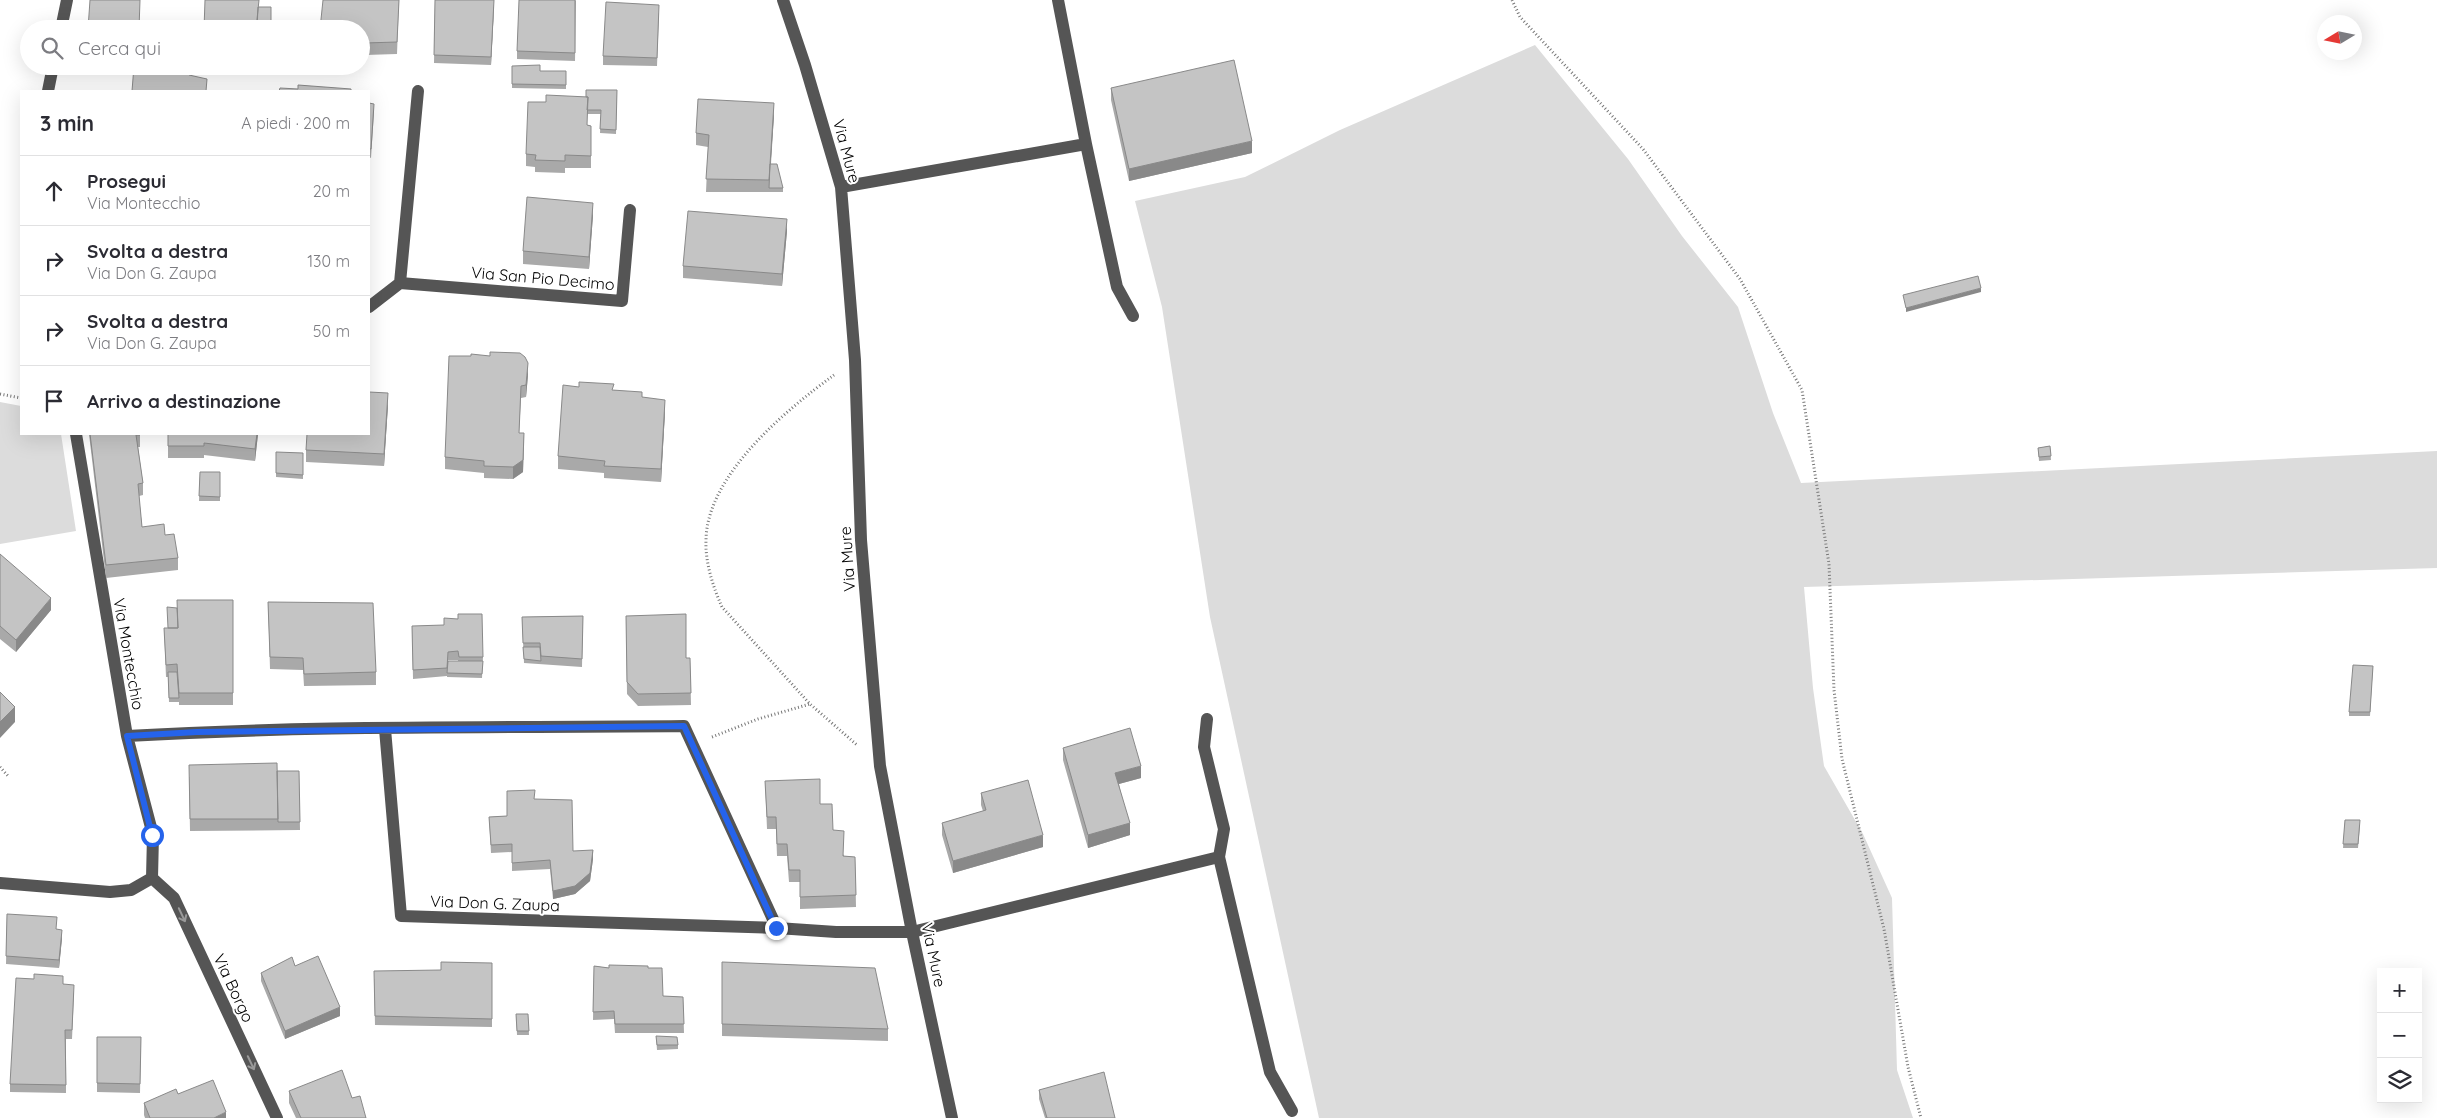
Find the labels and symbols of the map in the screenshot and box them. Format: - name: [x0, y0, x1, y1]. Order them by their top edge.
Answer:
- north arrow: [2317, 15, 2362, 60]
- street label: Via Mure: [829, 117, 865, 185]
- street label: Via San Pio Decimo: [470, 262, 616, 294]
- street label: Via Mure: [835, 526, 859, 592]
- street label: Via Montecchio: [109, 596, 149, 712]
- route start: [141, 824, 164, 847]
- street label: Via Don G. Zaupa: [430, 891, 560, 915]
- one-way arrow: [178, 907, 188, 922]
- route end: [765, 917, 788, 940]
- street label: Via Mure: [917, 921, 951, 989]
- street label: Via Borgo: [209, 950, 259, 1026]
- one-way arrow: [246, 1055, 256, 1070]

